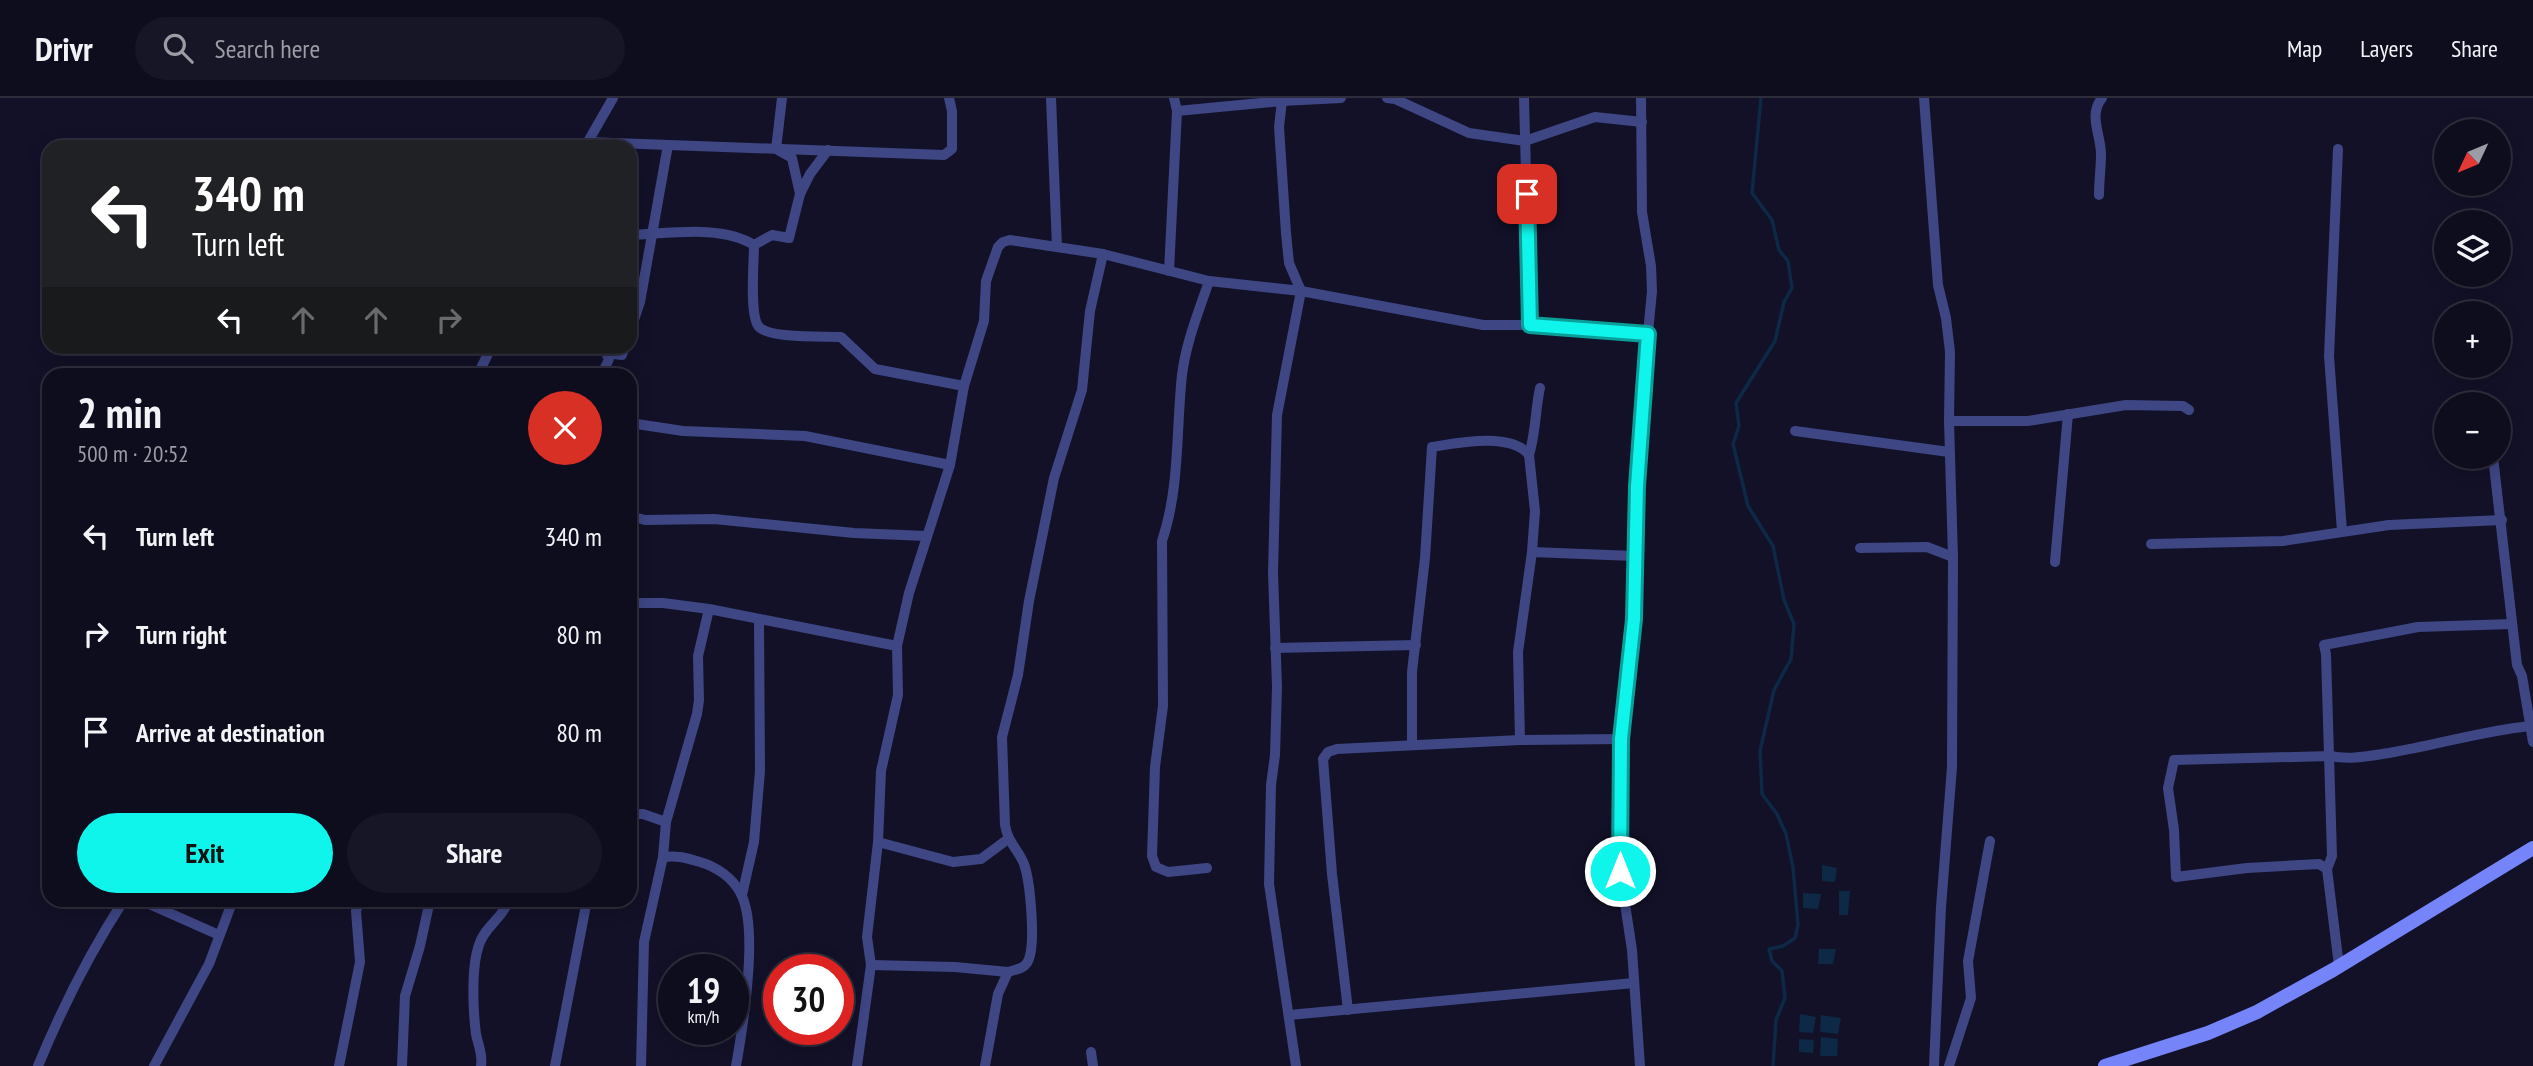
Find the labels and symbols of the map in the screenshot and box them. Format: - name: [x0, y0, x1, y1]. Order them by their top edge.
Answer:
- north arrow: [2434, 119, 2511, 196]
- pin: [1497, 164, 1557, 224]
- position arrow: [1583, 834, 1657, 908]
- speed limit sign: 30: [763, 954, 854, 1045]

